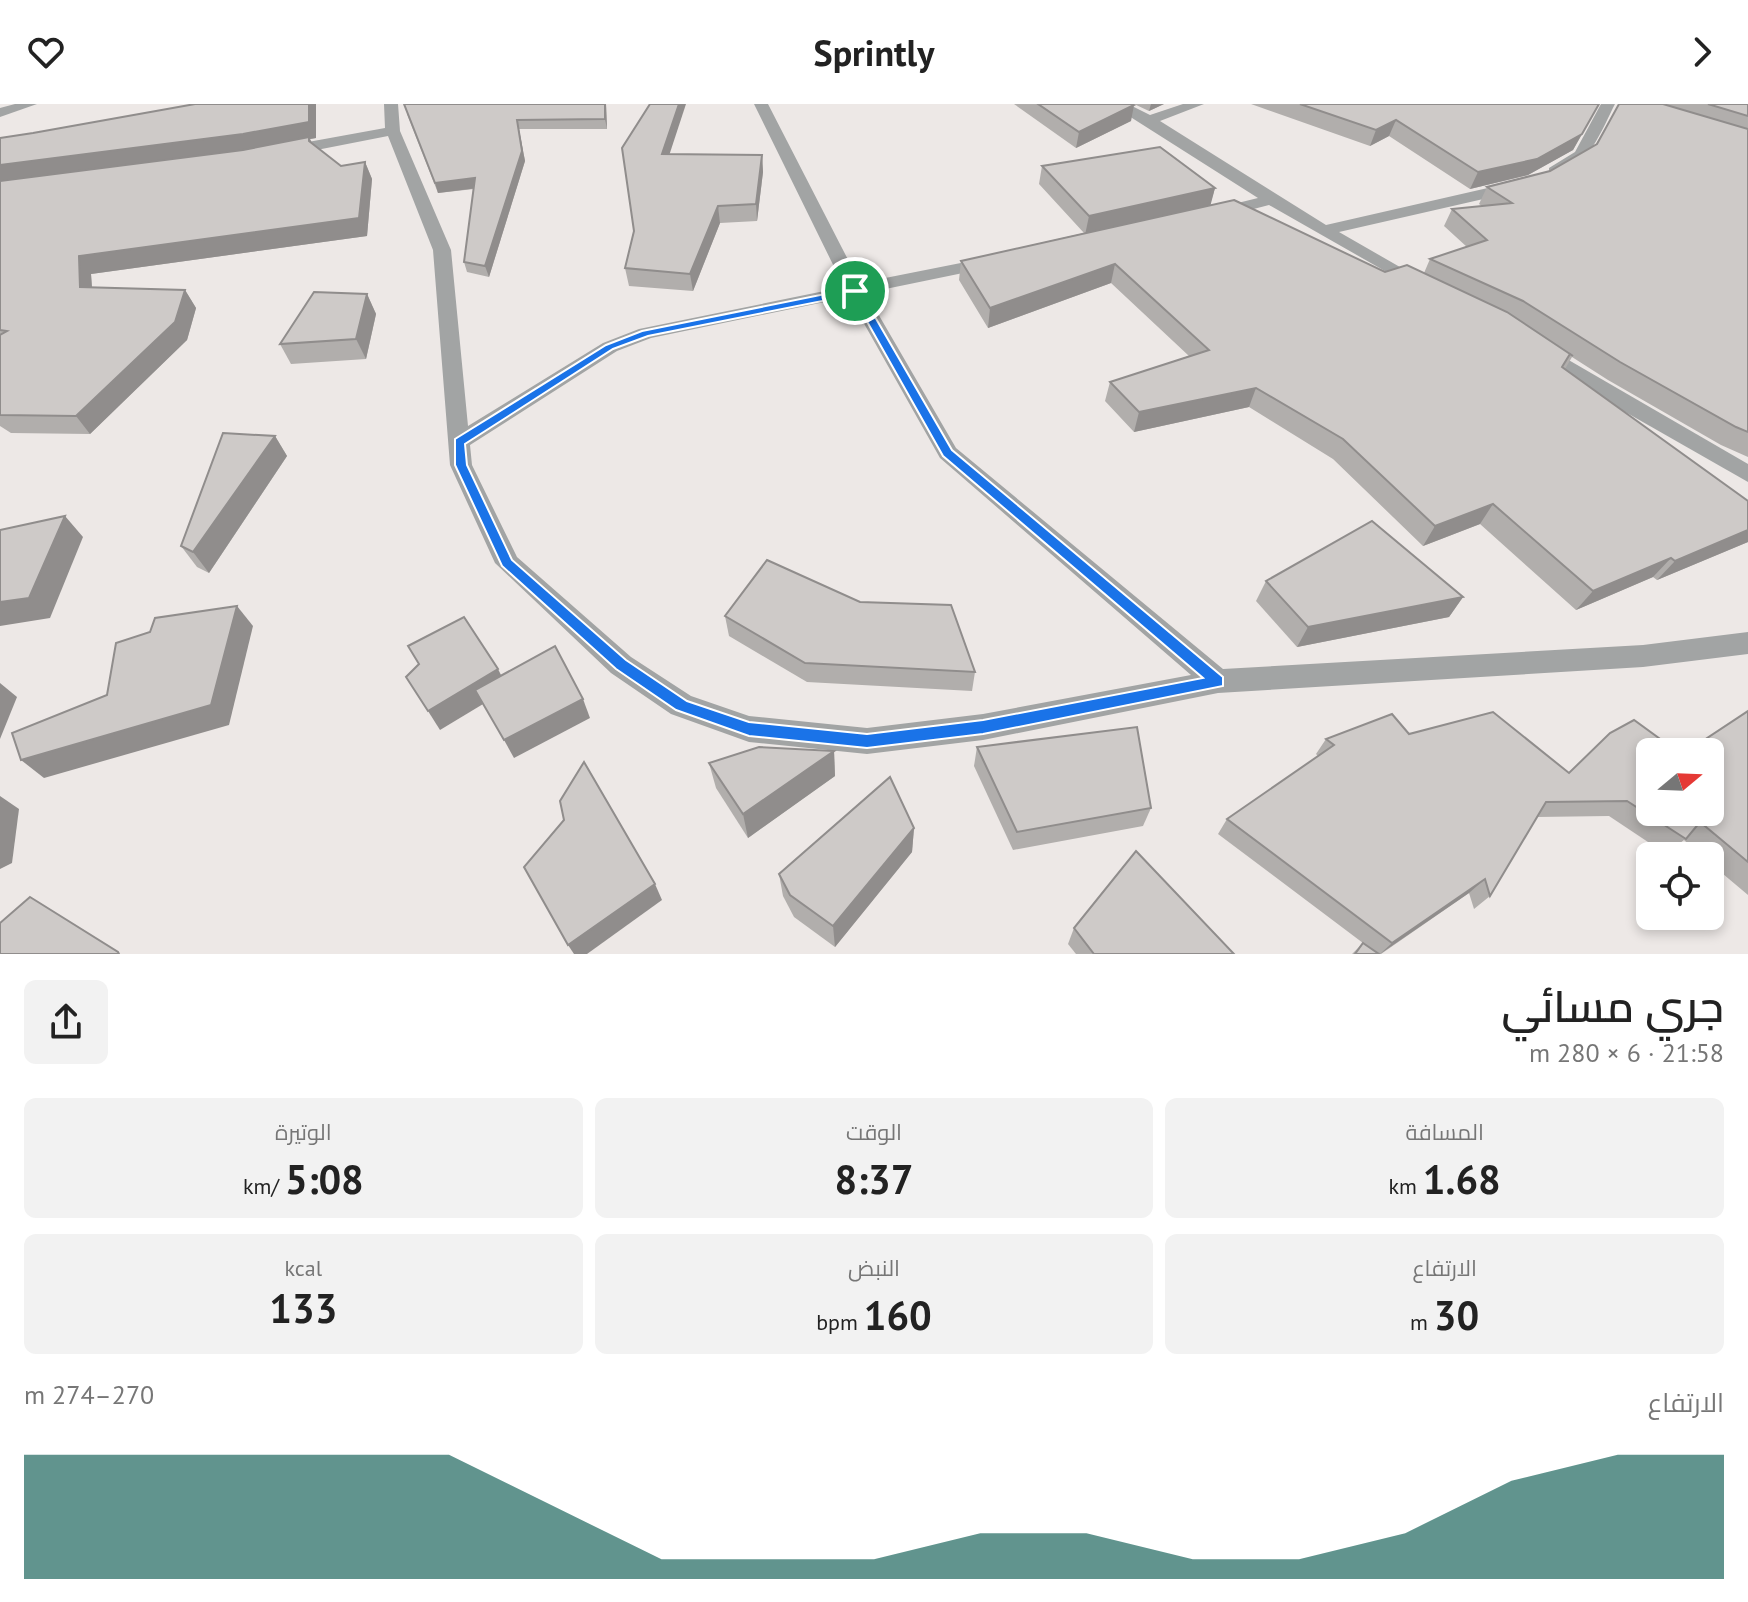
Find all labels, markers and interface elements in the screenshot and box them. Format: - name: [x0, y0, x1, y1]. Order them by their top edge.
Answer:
- text: Sprintly: [814, 29, 934, 76]
- icon: heart: [24, 30, 68, 74]
- icon: forward: [1680, 30, 1724, 74]
- pin: [821, 257, 889, 325]
- icon: arrive: [833, 269, 877, 313]
- north arrow: [1636, 738, 1724, 826]
- map controls: [1636, 738, 1724, 930]
- button: locate: [1636, 842, 1724, 930]
- text: جري مسائي: [1502, 977, 1724, 1034]
- button: share: [24, 980, 108, 1064]
- text: 21:58 · 6 × 280 m: [1529, 1036, 1724, 1069]
- text: الوتيرة: [275, 1118, 332, 1146]
- text: الوقت: [846, 1118, 902, 1146]
- text: المسافة: [1406, 1118, 1484, 1146]
- text: 5:08: [285, 1153, 364, 1205]
- text: 8:37: [835, 1153, 913, 1205]
- text: 1.68: [1423, 1153, 1501, 1205]
- text: /km: [243, 1172, 285, 1200]
- text: km: [1389, 1172, 1423, 1200]
- text: kcal: [285, 1254, 322, 1282]
- text: النبض: [848, 1254, 900, 1282]
- text: الارتفاع: [1412, 1254, 1477, 1282]
- text: 133: [269, 1282, 337, 1334]
- text: 160: [864, 1289, 932, 1341]
- text: 30: [1434, 1289, 1479, 1341]
- text: bpm: [816, 1308, 864, 1336]
- text: m: [1410, 1308, 1434, 1336]
- text: 270–274 m: [24, 1378, 154, 1411]
- text: الارتفاع: [1648, 1386, 1724, 1419]

